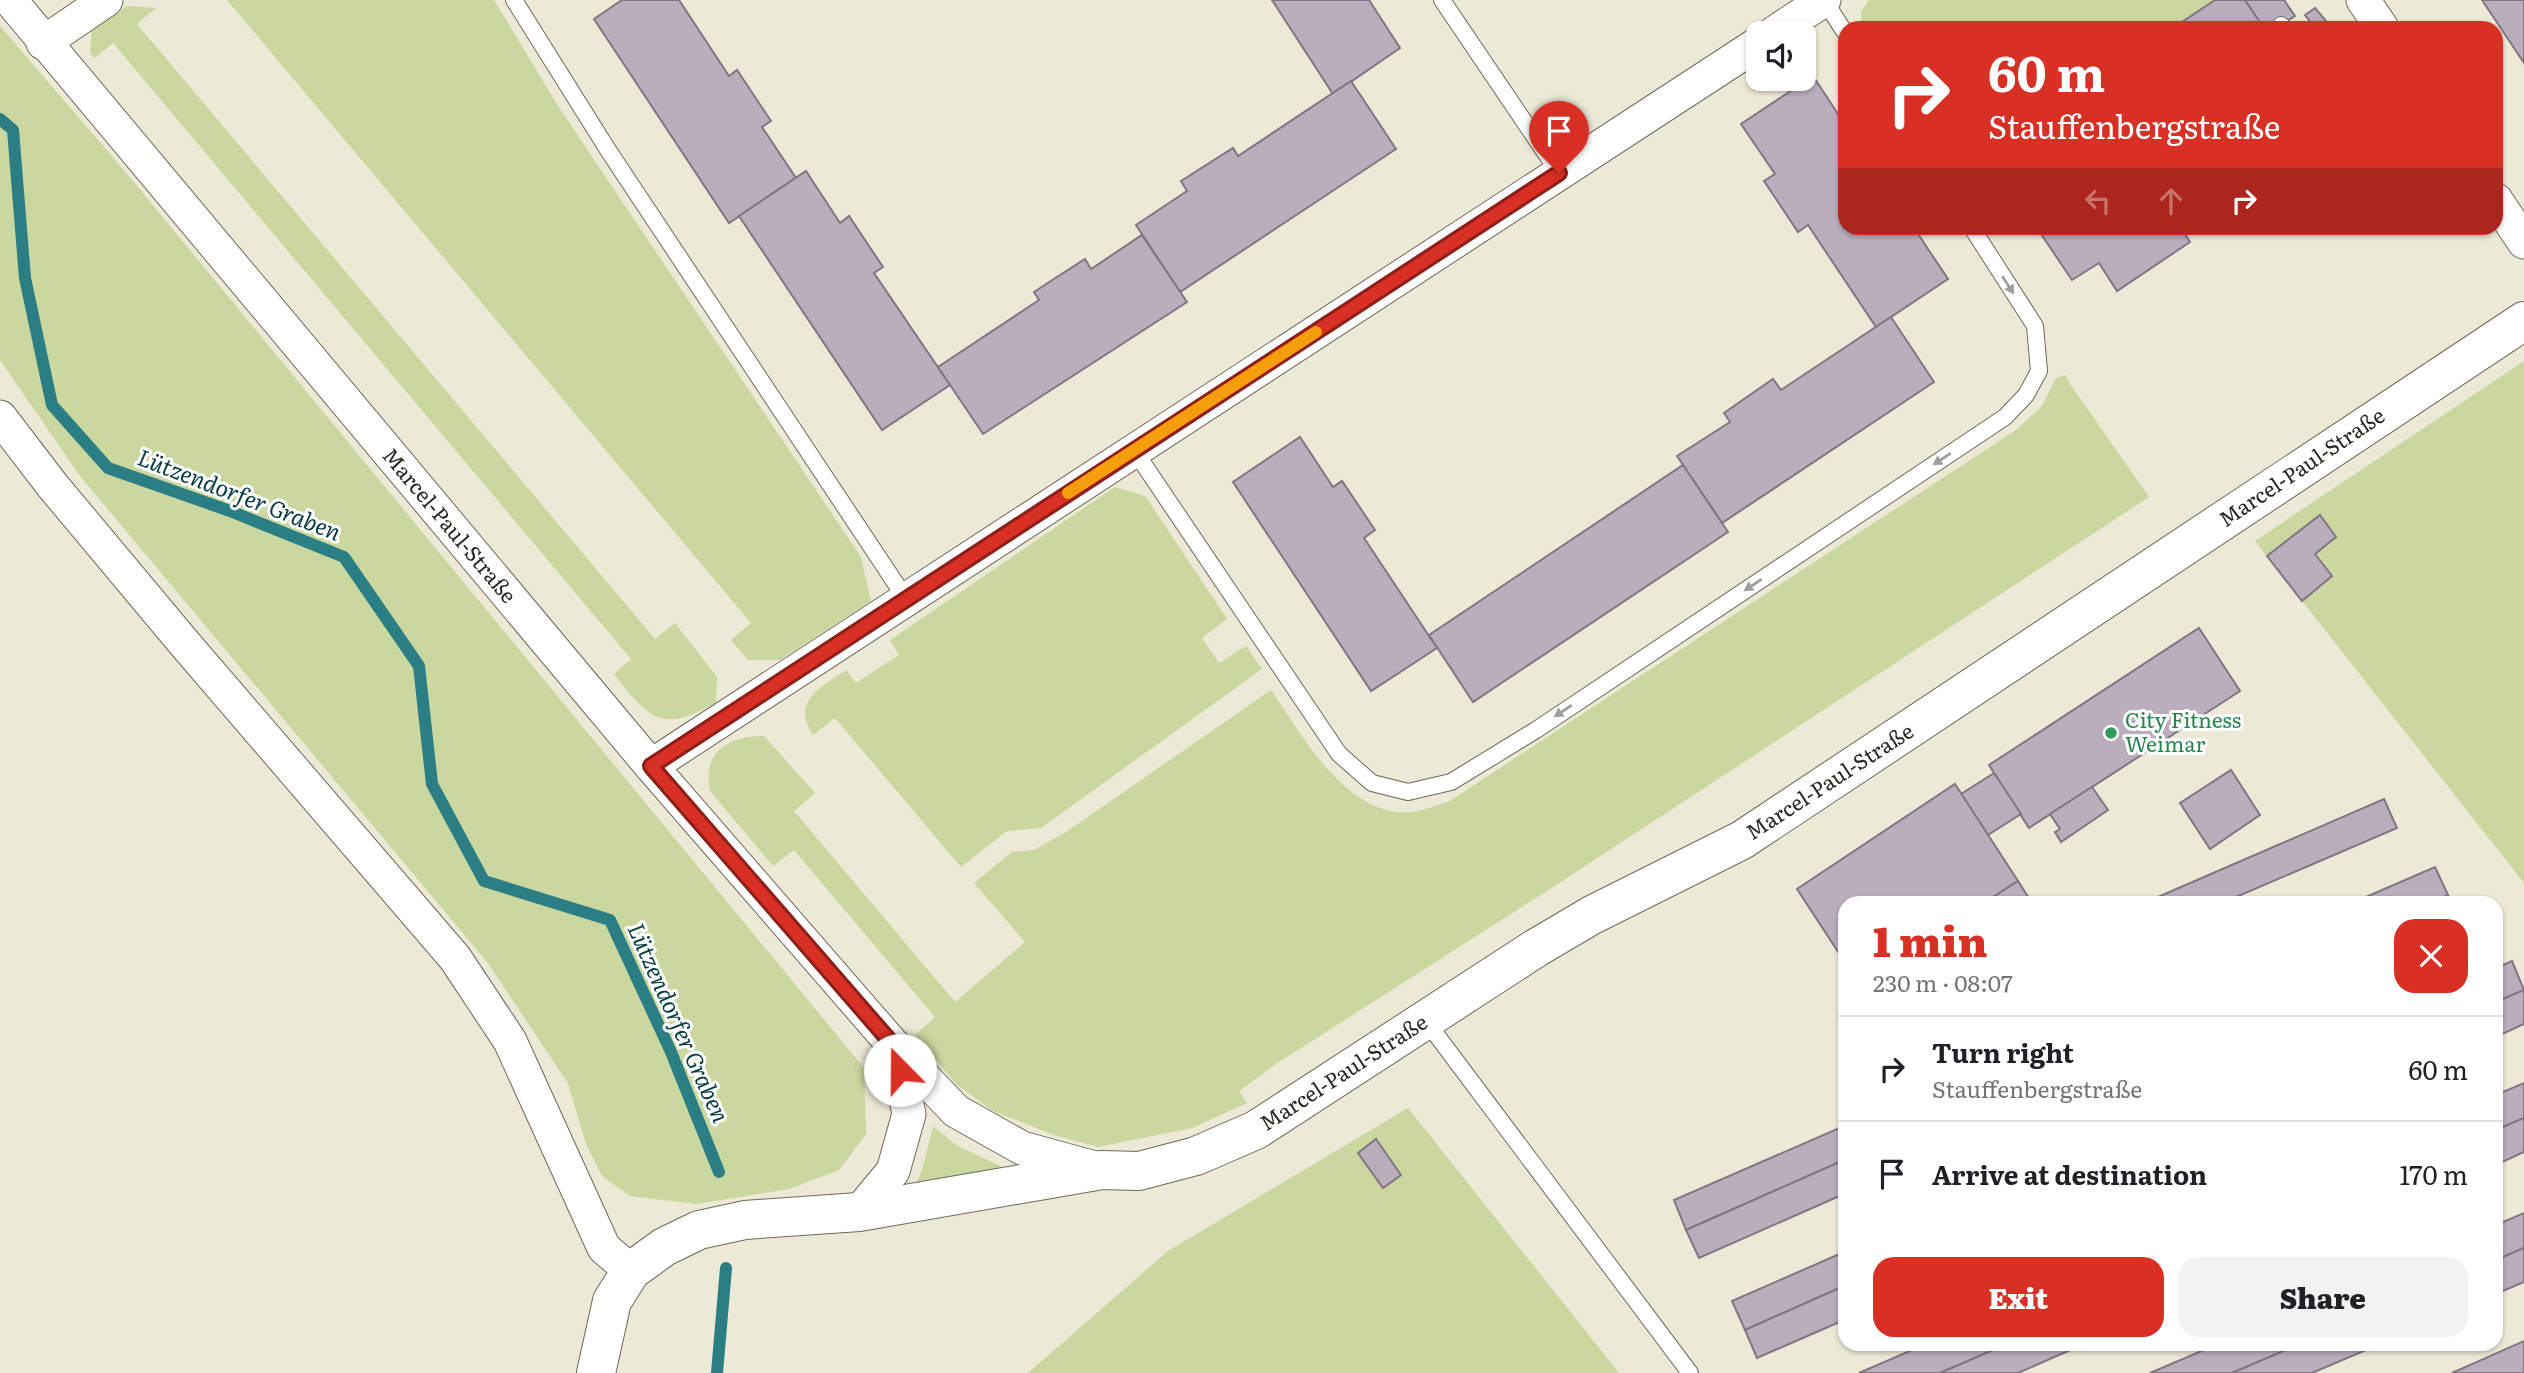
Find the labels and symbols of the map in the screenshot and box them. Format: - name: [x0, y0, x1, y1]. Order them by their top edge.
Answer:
- pin: [1529, 101, 1589, 173]
- one-way arrow: [2002, 275, 2015, 295]
- street label: Marcel-Paul-Straße: [2211, 399, 2390, 533]
- water label: Lützendorfer Graben: [133, 439, 347, 548]
- street label: Marcel-Paul-Straße: [377, 440, 525, 609]
- one-way arrow: [1933, 452, 1951, 466]
- one-way arrow: [1743, 578, 1762, 591]
- place label: City Fitness Weimar: [2125, 703, 2241, 758]
- one-way arrow: [1554, 704, 1573, 717]
- street label: Marcel-Paul-Straße: [1739, 714, 1919, 846]
- marker: City Fitness Weimar: [2103, 725, 2119, 741]
- water label: Lützendorfer Graben: [621, 917, 739, 1128]
- street label: Marcel-Paul-Straße: [1253, 1005, 1433, 1137]
- position arrow: [863, 1033, 937, 1107]

